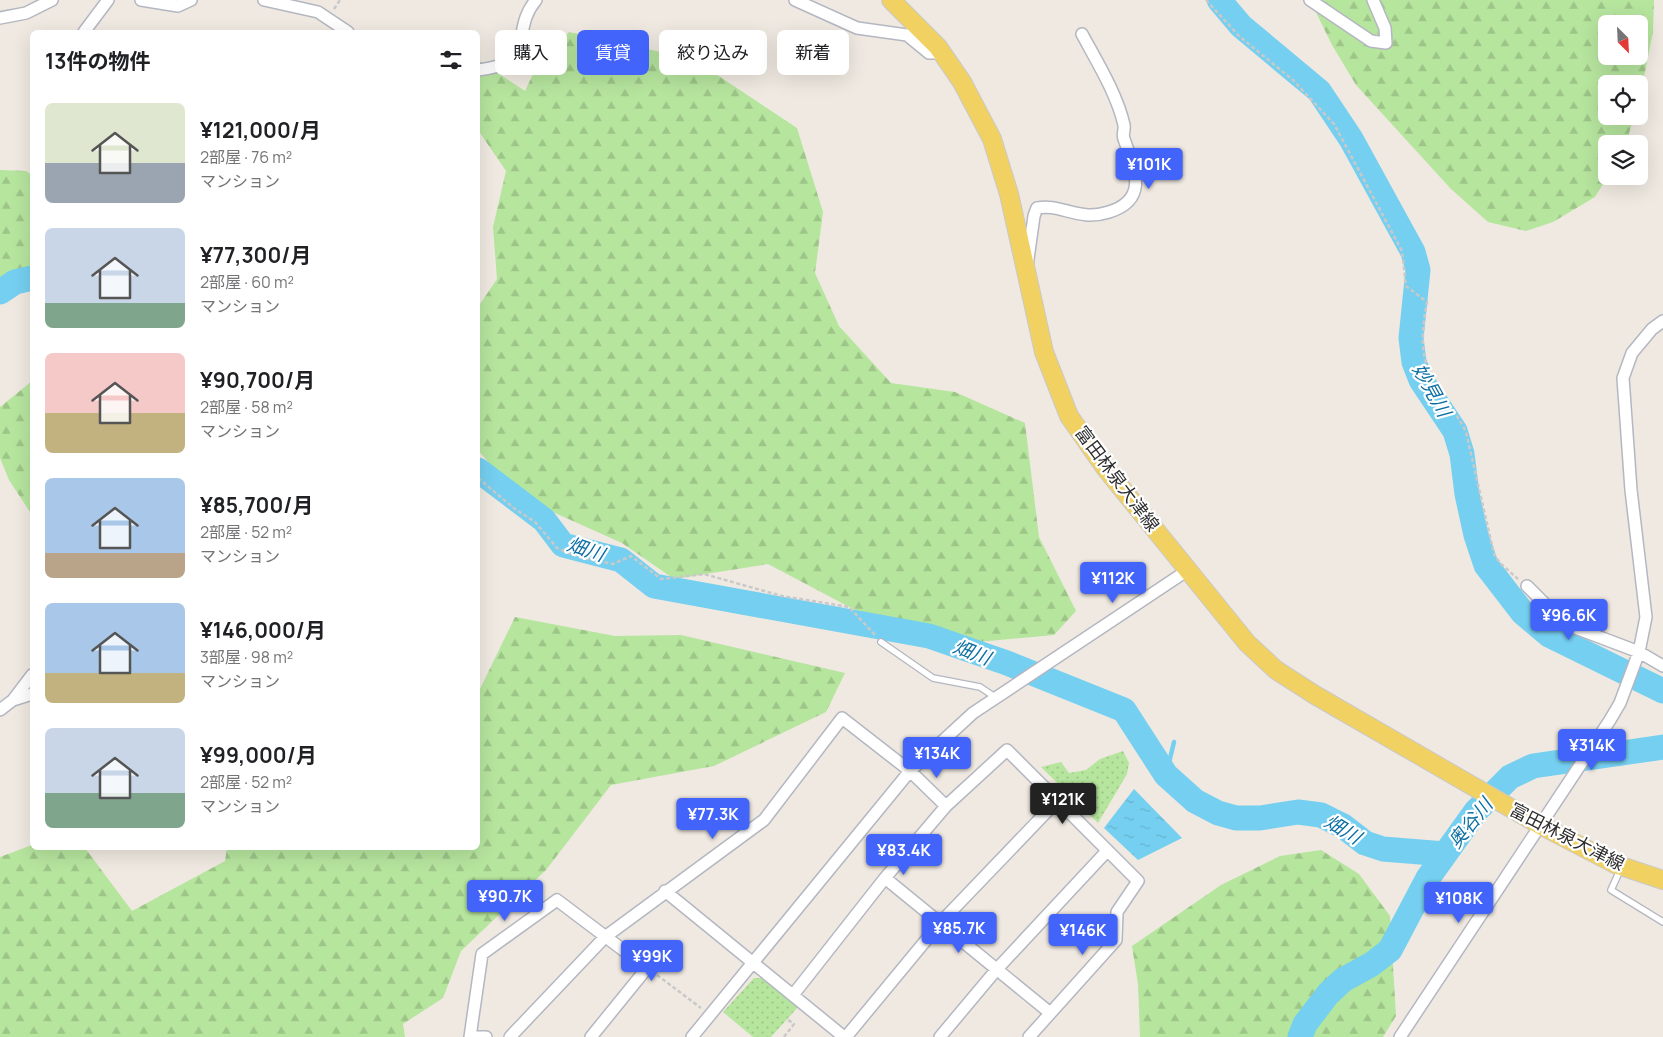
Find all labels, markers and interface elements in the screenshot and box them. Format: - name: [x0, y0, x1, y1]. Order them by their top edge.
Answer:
- north arrow: [1598, 15, 1648, 65]
- map controls: [1598, 15, 1648, 185]
- chip: 購入: [495, 30, 567, 75]
- chip: 賃貸: [577, 30, 649, 75]
- chip: 絞り込み: [659, 30, 767, 75]
- chip: 新着: [777, 30, 849, 75]
- icon: filters: [437, 46, 465, 74]
- text: 13件の物件: [45, 47, 150, 75]
- button: locate: [1598, 75, 1648, 125]
- text: ¥121,000/月: [200, 116, 321, 144]
- icon: home: [85, 123, 145, 183]
- button: layers: [1598, 135, 1648, 185]
- text: 2部屋 · 76 m²: [200, 146, 292, 168]
- pin: ¥101K: [1114, 148, 1184, 190]
- text: ¥101K: [1127, 153, 1171, 175]
- text: マンション: [200, 170, 280, 192]
- text: ¥77,300/月: [200, 241, 311, 269]
- icon: home: [85, 248, 145, 308]
- text: 2部屋 · 60 m²: [200, 271, 294, 293]
- text: マンション: [200, 295, 280, 317]
- water label: 妙見川: [1407, 359, 1458, 423]
- text: ¥90,700/月: [200, 366, 315, 394]
- icon: home: [85, 373, 145, 433]
- text: 2部屋 · 58 m²: [200, 396, 293, 418]
- text: マンション: [200, 420, 280, 442]
- street label: 富田林泉大津線: [1070, 421, 1165, 536]
- text: ¥85,700/月: [200, 491, 313, 519]
- icon: home: [85, 498, 145, 558]
- text: 2部屋 · 52 m²: [200, 521, 292, 543]
- water label: 畑川: [564, 531, 610, 568]
- text: マンション: [200, 545, 280, 567]
- pin: ¥112K: [1078, 562, 1148, 604]
- text: ¥112K: [1091, 567, 1135, 589]
- pin: ¥96.6K: [1528, 598, 1610, 641]
- text: ¥96.6K: [1542, 604, 1596, 626]
- text: ¥146,000/月: [200, 616, 326, 644]
- icon: home: [85, 623, 145, 683]
- water label: 畑川: [950, 633, 996, 672]
- text: 3部屋 · 98 m²: [200, 646, 293, 668]
- text: マンション: [200, 670, 280, 692]
- pin: ¥314K: [1557, 728, 1627, 771]
- text: ¥314K: [1569, 734, 1615, 756]
- pin: ¥134K: [902, 736, 972, 779]
- text: ¥99,000/月: [200, 741, 317, 769]
- text: ¥134K: [914, 742, 960, 764]
- icon: home: [85, 748, 145, 808]
- text: 2部屋 · 52 m²: [200, 771, 292, 793]
- pin: ¥121K: [1028, 782, 1098, 825]
- text: ¥121K: [1041, 788, 1085, 810]
- water label: 奥谷川: [1442, 791, 1499, 853]
- text: マンション: [200, 795, 280, 817]
- street label: 富田林泉大津線: [1506, 797, 1629, 875]
- pin: ¥77.3K: [672, 798, 754, 840]
- text: ¥77.3K: [687, 803, 739, 825]
- water label: 畑川: [1320, 808, 1368, 851]
- pin: ¥83.4K: [863, 834, 945, 876]
- text: ¥83.4K: [877, 839, 931, 861]
- pin: ¥90.7K: [464, 880, 546, 922]
- pin: ¥108K: [1424, 882, 1494, 924]
- text: ¥90.7K: [478, 885, 532, 907]
- text: ¥108K: [1435, 887, 1483, 909]
- pin: ¥85.7K: [918, 912, 1000, 954]
- pin: ¥146K: [1048, 914, 1118, 956]
- text: ¥85.7K: [933, 917, 985, 939]
- text: ¥146K: [1060, 919, 1106, 941]
- pin: ¥99K: [622, 940, 682, 982]
- text: ¥99K: [632, 945, 672, 967]

